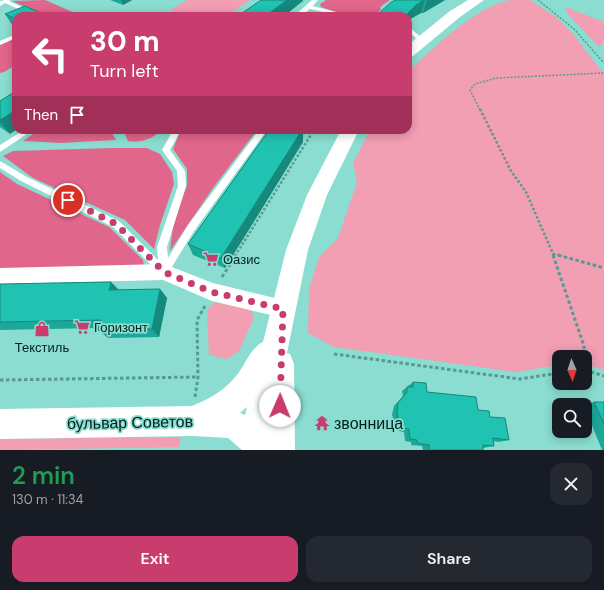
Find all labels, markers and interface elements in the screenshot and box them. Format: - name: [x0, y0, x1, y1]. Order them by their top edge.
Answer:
- text: 30 m: [90, 23, 160, 60]
- icon: left: [24, 28, 76, 80]
- text: Turn left: [90, 59, 159, 83]
- icon: arrive: [66, 104, 88, 126]
- text: Then: [24, 105, 58, 125]
- pin: [51, 183, 85, 217]
- icon: arrive: [57, 189, 79, 211]
- supermarket icon: Оазис: [202, 250, 220, 268]
- place label: Оазис: [223, 251, 260, 268]
- supermarket icon: Горизонт: [73, 318, 91, 336]
- place label: Горизонт: [94, 319, 148, 336]
- shop icon: Текстиль: [33, 320, 51, 338]
- place label: Текстиль: [15, 339, 69, 356]
- north arrow: [552, 350, 592, 390]
- map controls: [552, 350, 592, 438]
- position arrow: [259, 385, 301, 427]
- button: search: [552, 398, 592, 438]
- street label: бульвар Советов: [67, 411, 193, 434]
- place label: звонница: [334, 413, 403, 434]
- temple icon: звонница: [313, 414, 331, 432]
- text: 2 min: [12, 460, 75, 491]
- button: close: [550, 463, 592, 505]
- text: 130 m · 11:34: [12, 491, 83, 508]
- button: Exit: [12, 536, 298, 582]
- button: Share: [306, 536, 592, 582]

